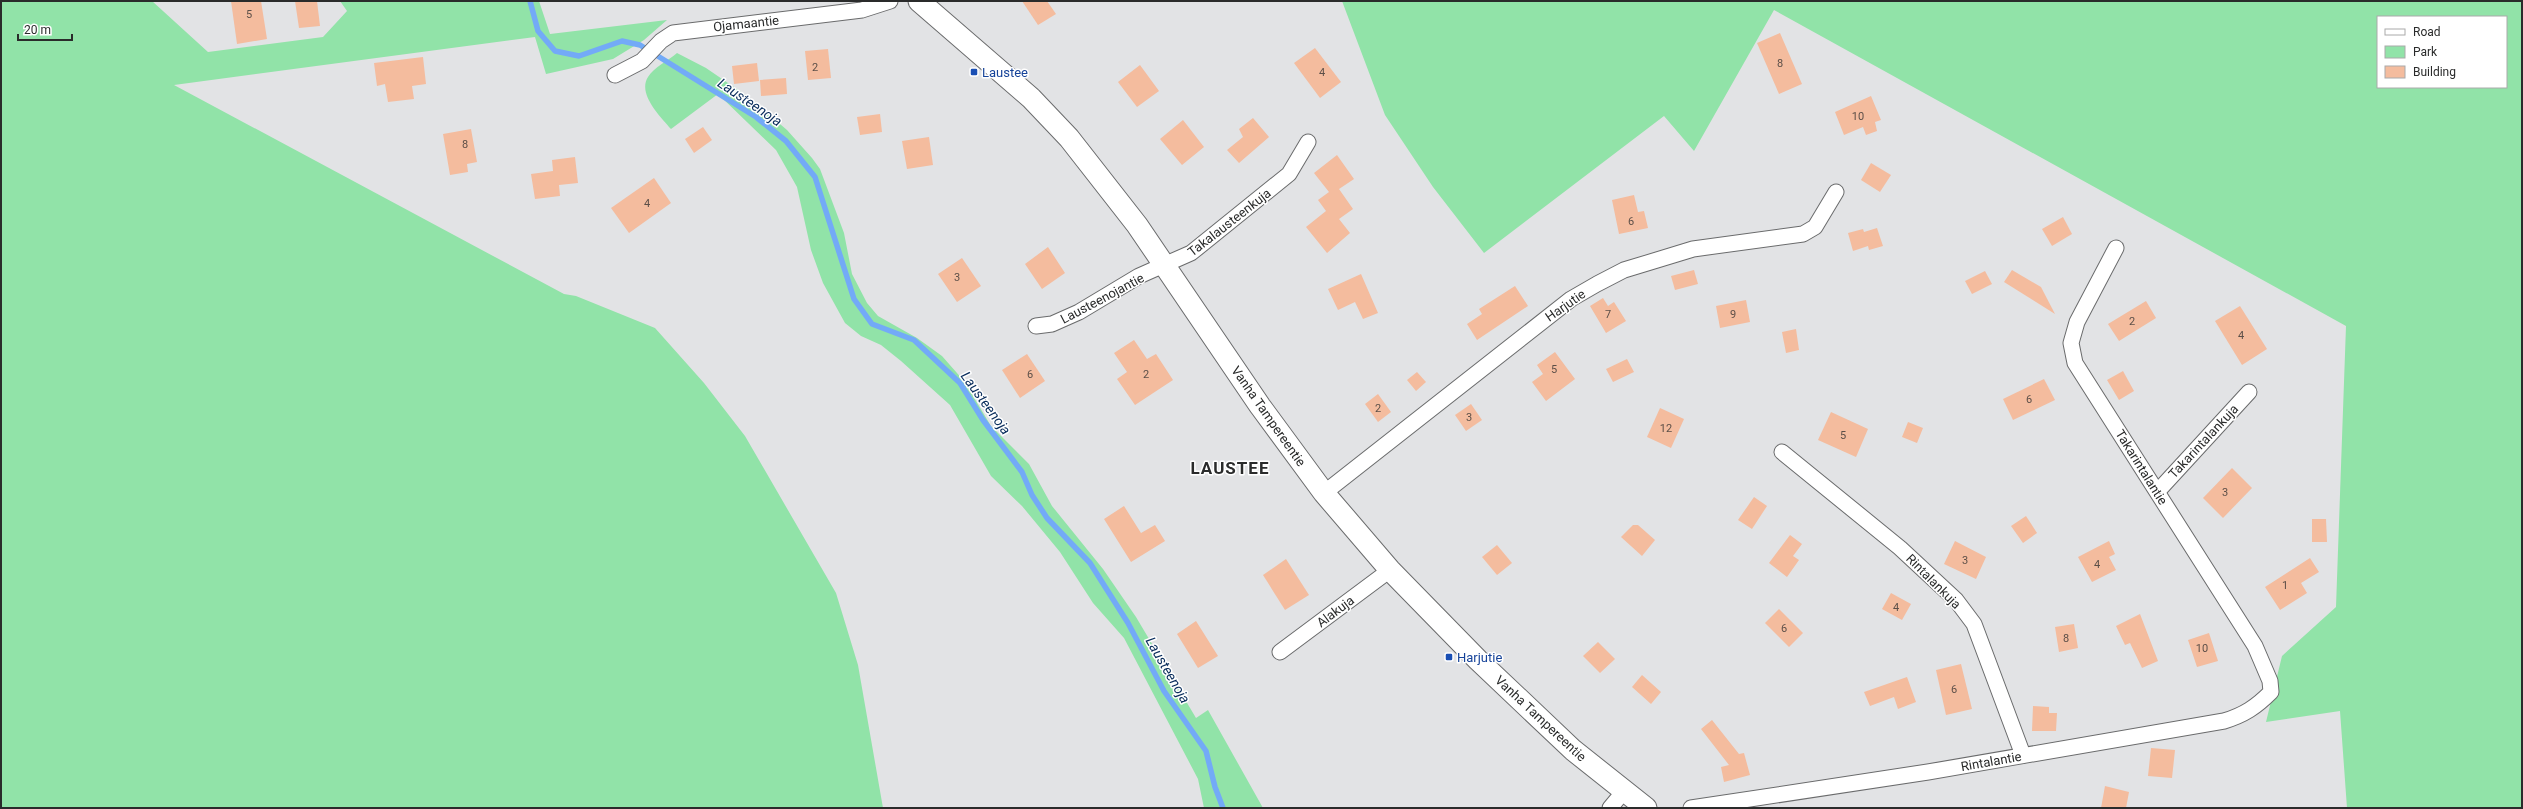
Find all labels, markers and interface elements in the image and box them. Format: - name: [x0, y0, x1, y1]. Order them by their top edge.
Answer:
- house number: 5: [246, 8, 252, 21]
- street label: Ojamaantie: [712, 13, 780, 34]
- scale bar: [18, 16, 72, 42]
- legend: [2377, 16, 2507, 88]
- text: 20 m: [24, 23, 51, 37]
- text: Road: [2413, 25, 2441, 39]
- text: Park: [2413, 45, 2438, 59]
- house number: 8: [1777, 57, 1783, 70]
- house number: 2: [812, 61, 818, 74]
- place label: Laustee: [982, 65, 1028, 80]
- text: Building: [2413, 65, 2456, 79]
- house number: 4: [1319, 66, 1325, 79]
- marker: Laustee: [969, 67, 979, 77]
- water label: Lausteenoja: [715, 75, 785, 129]
- house number: 10: [1852, 110, 1864, 123]
- house number: 8: [462, 138, 468, 151]
- street label: Takalausteenkuja: [1185, 185, 1274, 259]
- house number: 4: [644, 197, 650, 210]
- house number: 6: [1628, 215, 1634, 228]
- street label: Lausteenojantie: [1058, 270, 1147, 327]
- house number: 3: [954, 271, 960, 284]
- street label: Harjutie: [1542, 286, 1588, 325]
- house number: 7: [1605, 308, 1611, 321]
- house number: 9: [1730, 308, 1736, 321]
- house number: 2: [2129, 315, 2135, 328]
- house number: 4: [2238, 329, 2244, 342]
- street label: Vanha Tampereentie: [1228, 363, 1309, 469]
- house number: 5: [1551, 363, 1557, 376]
- water label: Lausteenoja: [958, 368, 1014, 438]
- house number: 6: [1027, 368, 1033, 381]
- house number: 2: [1143, 368, 1149, 381]
- house number: 6: [2026, 393, 2032, 406]
- street label: Takarintalankuja: [2165, 401, 2241, 481]
- house number: 2: [1375, 402, 1381, 415]
- house number: 3: [1466, 411, 1472, 424]
- house number: 12: [1660, 422, 1672, 435]
- street label: Takarintalantie: [2113, 427, 2171, 508]
- house number: 5: [1840, 429, 1846, 442]
- district label: LAUSTEE: [1191, 458, 1269, 478]
- house number: 3: [2222, 486, 2228, 499]
- street label: Rintalankuja: [1903, 551, 1964, 612]
- house number: 3: [1962, 554, 1968, 567]
- house number: 4: [2094, 558, 2100, 571]
- house number: 1: [2282, 579, 2288, 592]
- street label: Alakuja: [1314, 593, 1357, 630]
- house number: 4: [1893, 601, 1899, 614]
- house number: 6: [1781, 622, 1787, 635]
- house number: 8: [2063, 632, 2069, 645]
- water label: Lausteenoja: [1143, 634, 1193, 706]
- house number: 10: [2196, 642, 2208, 655]
- place label: Harjutie: [1457, 650, 1502, 665]
- marker: Harjutie: [1444, 652, 1454, 662]
- street label: Vanha Tampereentie: [1492, 672, 1589, 764]
- house number: 6: [1951, 683, 1957, 696]
- street label: Rintalantie: [1960, 749, 2023, 774]

